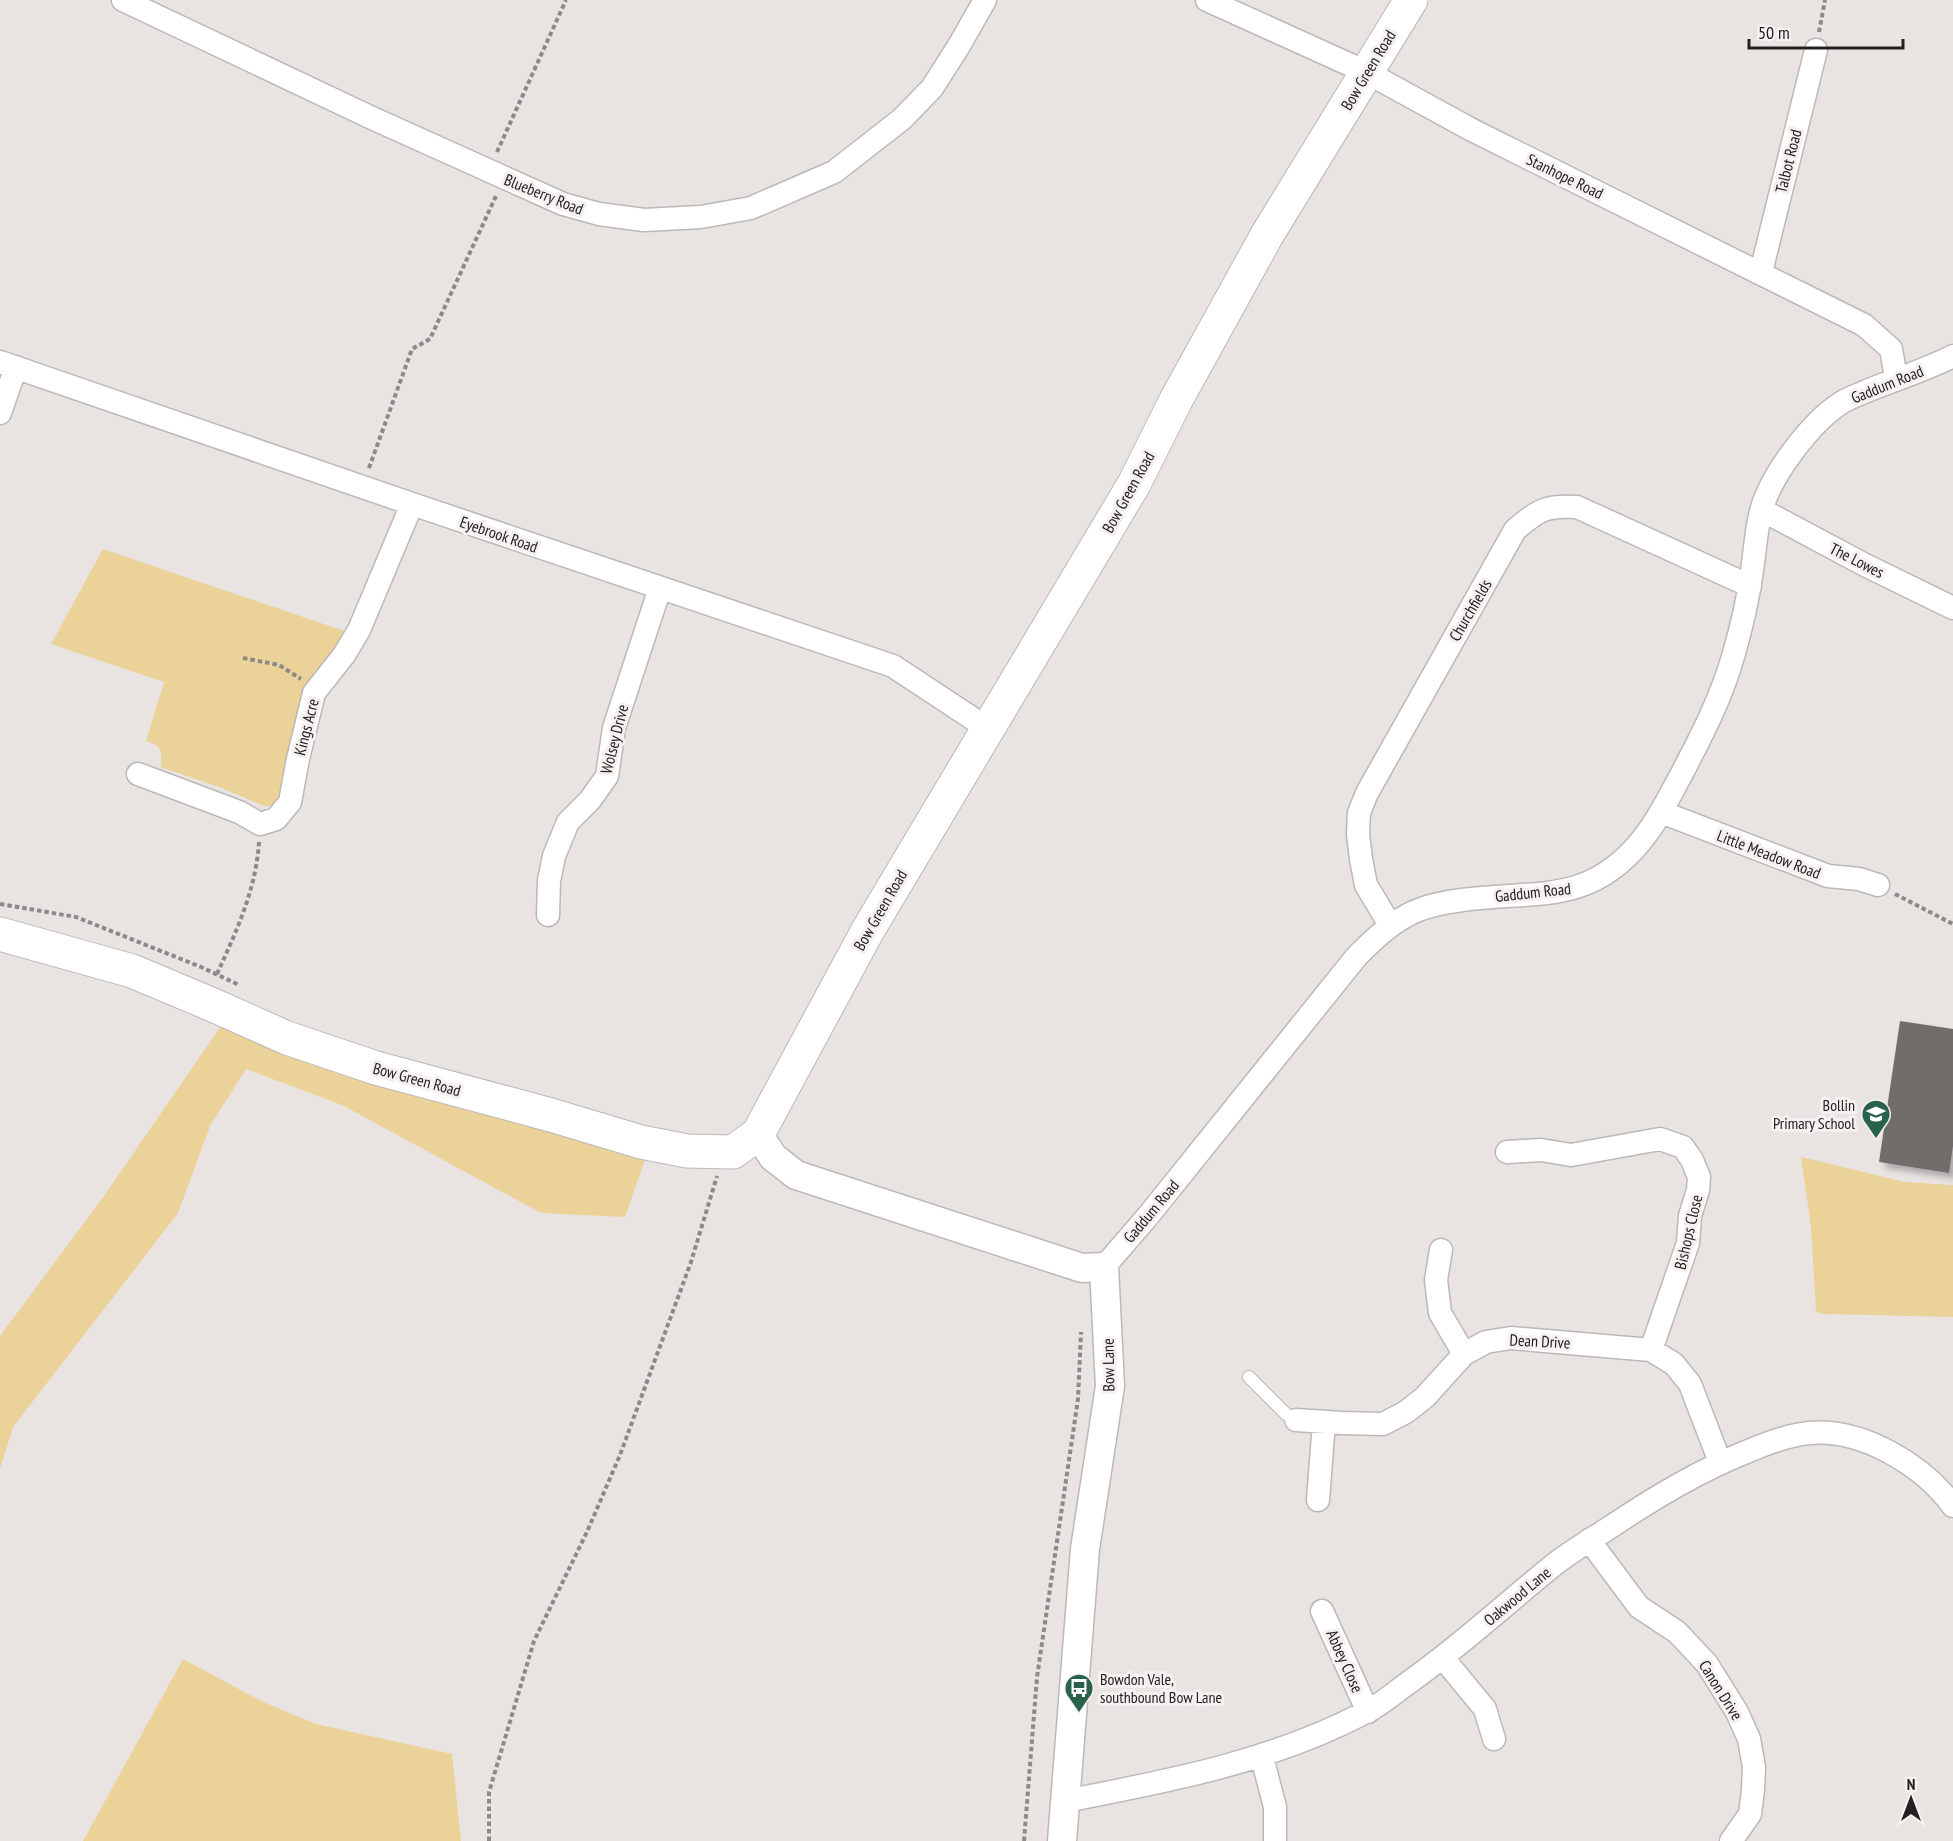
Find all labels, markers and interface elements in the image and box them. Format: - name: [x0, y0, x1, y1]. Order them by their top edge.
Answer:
- scale bar: [1749, 12, 1904, 50]
- text: 50 m: [1758, 21, 1790, 44]
- street label: Bow Green Road: [1336, 26, 1400, 114]
- street label: Talbot Road: [1770, 127, 1806, 195]
- street label: Stanhope Road: [1523, 149, 1607, 203]
- street label: Blueberry Road: [502, 169, 586, 219]
- street label: Gaddum Road: [1848, 360, 1926, 408]
- street label: Bow Green Road: [1097, 448, 1159, 536]
- street label: Eyebrook Road: [457, 511, 541, 557]
- street label: The Lowes: [1827, 538, 1887, 582]
- street label: Churchfields: [1444, 576, 1496, 644]
- street label: Kings Acre: [289, 697, 323, 757]
- street label: Wolsey Drive: [596, 702, 632, 776]
- street label: Little Meadow Road: [1714, 825, 1824, 883]
- street label: Bow Green Road: [849, 866, 911, 954]
- street label: Gaddum Road: [1494, 878, 1572, 906]
- street label: Bow Green Road: [371, 1058, 463, 1100]
- place label: Bollin Primary School: [1773, 1095, 1855, 1133]
- school or university icon: Bollin Primary School: [1860, 1098, 1892, 1140]
- street label: Gaddum Road: [1119, 1175, 1183, 1247]
- street label: Bishops Close: [1670, 1193, 1706, 1271]
- street label: Dean Drive: [1509, 1329, 1571, 1353]
- street label: Bow Lane: [1098, 1338, 1118, 1392]
- street label: Oakwood Lane: [1479, 1562, 1555, 1630]
- street label: Abbey Close: [1322, 1626, 1368, 1696]
- street label: Canon Drive: [1695, 1656, 1747, 1724]
- place label: Bowdon Vale, southbound Bow Lane: [1100, 1669, 1222, 1707]
- bus stop icon: Bowdon Vale, southbound Bow Lane: [1063, 1672, 1095, 1714]
- north arrow: [1881, 1769, 1941, 1829]
- text: N: [1907, 1774, 1915, 1794]

